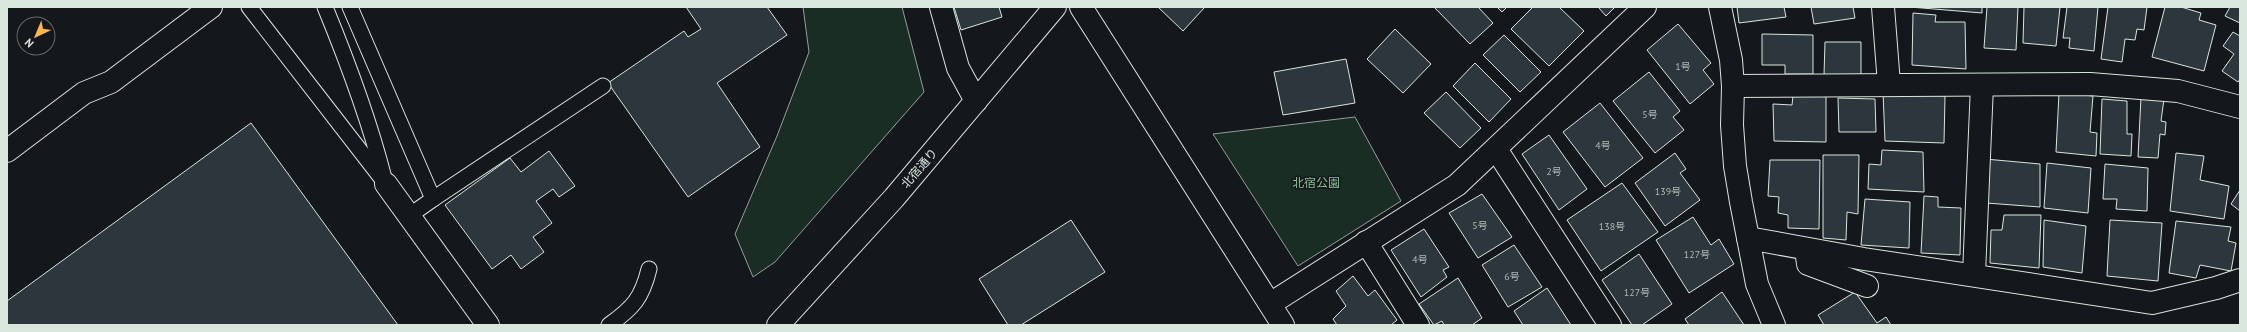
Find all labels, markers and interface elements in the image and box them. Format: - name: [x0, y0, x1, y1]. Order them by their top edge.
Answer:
- north arrow: [16, 16, 56, 56]
- text: N: [22, 36, 37, 51]
- house number: 1号: [1675, 60, 1691, 73]
- house number: 5号: [1642, 108, 1658, 121]
- house number: 4号: [1595, 139, 1611, 152]
- street label: 北宿通り: [898, 145, 940, 191]
- house number: 2号: [1546, 165, 1562, 178]
- park label: 北宿公園: [1292, 175, 1340, 190]
- house number: 139号: [1655, 185, 1681, 198]
- house number: 5号: [1472, 219, 1488, 232]
- house number: 138号: [1599, 220, 1625, 233]
- house number: 127号: [1684, 248, 1710, 261]
- house number: 4号: [1412, 253, 1428, 266]
- house number: 6号: [1504, 270, 1520, 283]
- house number: 127号: [1624, 286, 1650, 299]

